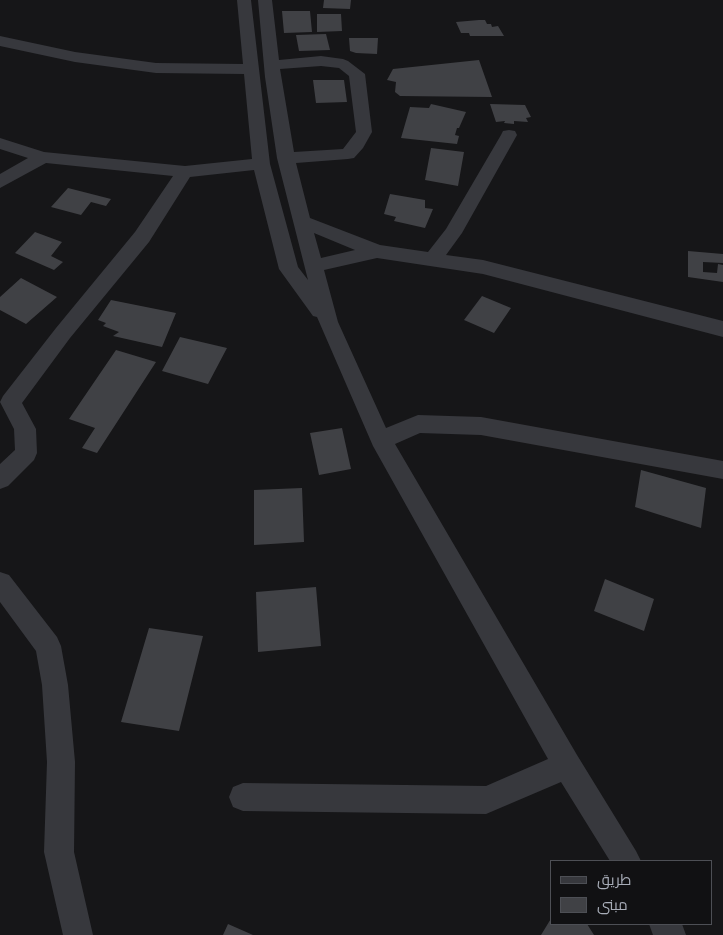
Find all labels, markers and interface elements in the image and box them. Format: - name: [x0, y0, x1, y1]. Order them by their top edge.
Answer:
- legend: [550, 860, 713, 925]
- text: طريق: [597, 870, 631, 889]
- text: مبنى: [597, 895, 628, 914]

